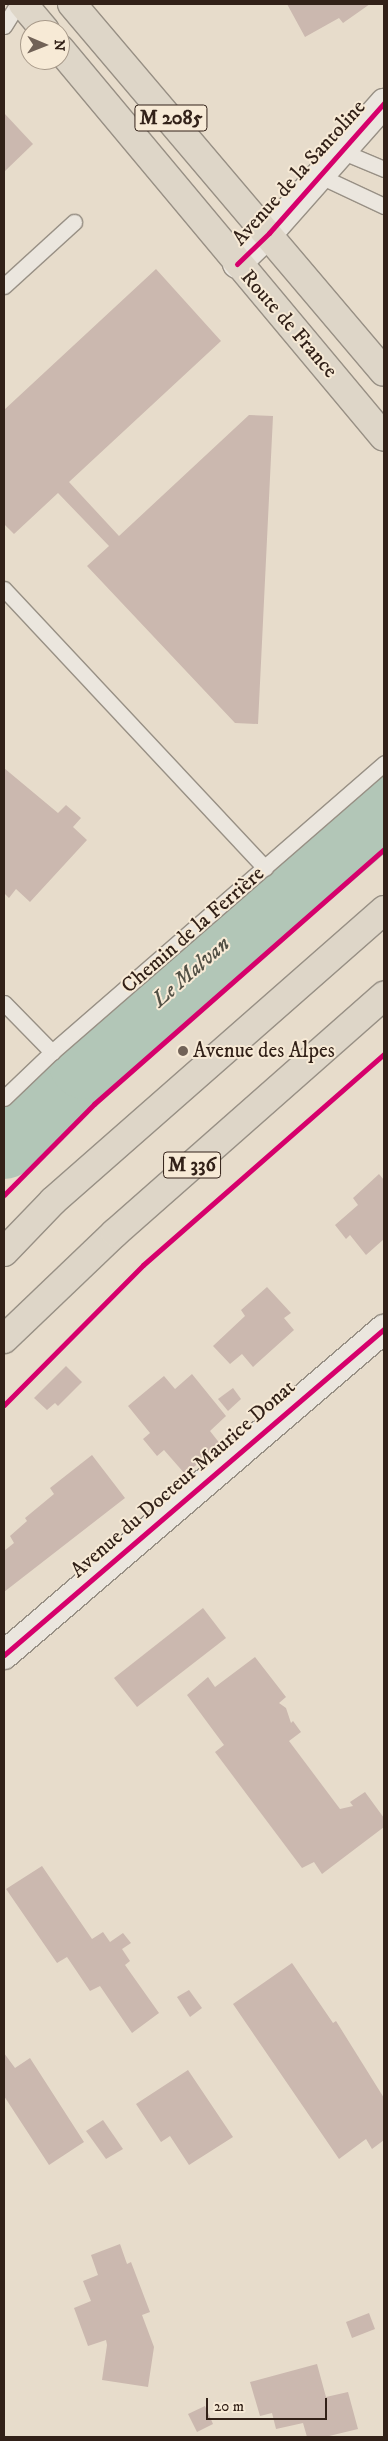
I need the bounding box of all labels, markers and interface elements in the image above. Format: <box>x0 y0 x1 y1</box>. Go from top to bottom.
north arrow <box>20 20 70 70</box>
text: N <box>50 39 68 51</box>
street label: Avenue de la Santoline <box>227 95 371 251</box>
road number: M 2085 <box>134 100 208 136</box>
street label: Route de France <box>235 265 343 383</box>
street label: Chemin de la Ferrière <box>116 861 270 999</box>
water label: Le Malvan <box>147 931 235 1013</box>
place label: Avenue des Alpes <box>193 1038 335 1064</box>
marker: Avenue des Alpes <box>177 1045 189 1057</box>
road number: M 336 <box>162 1148 222 1182</box>
street label: Avenue du Docteur Maurice Donat <box>66 1375 300 1583</box>
scale bar <box>208 2388 329 2420</box>
text: 20 m <box>214 2397 244 2416</box>

